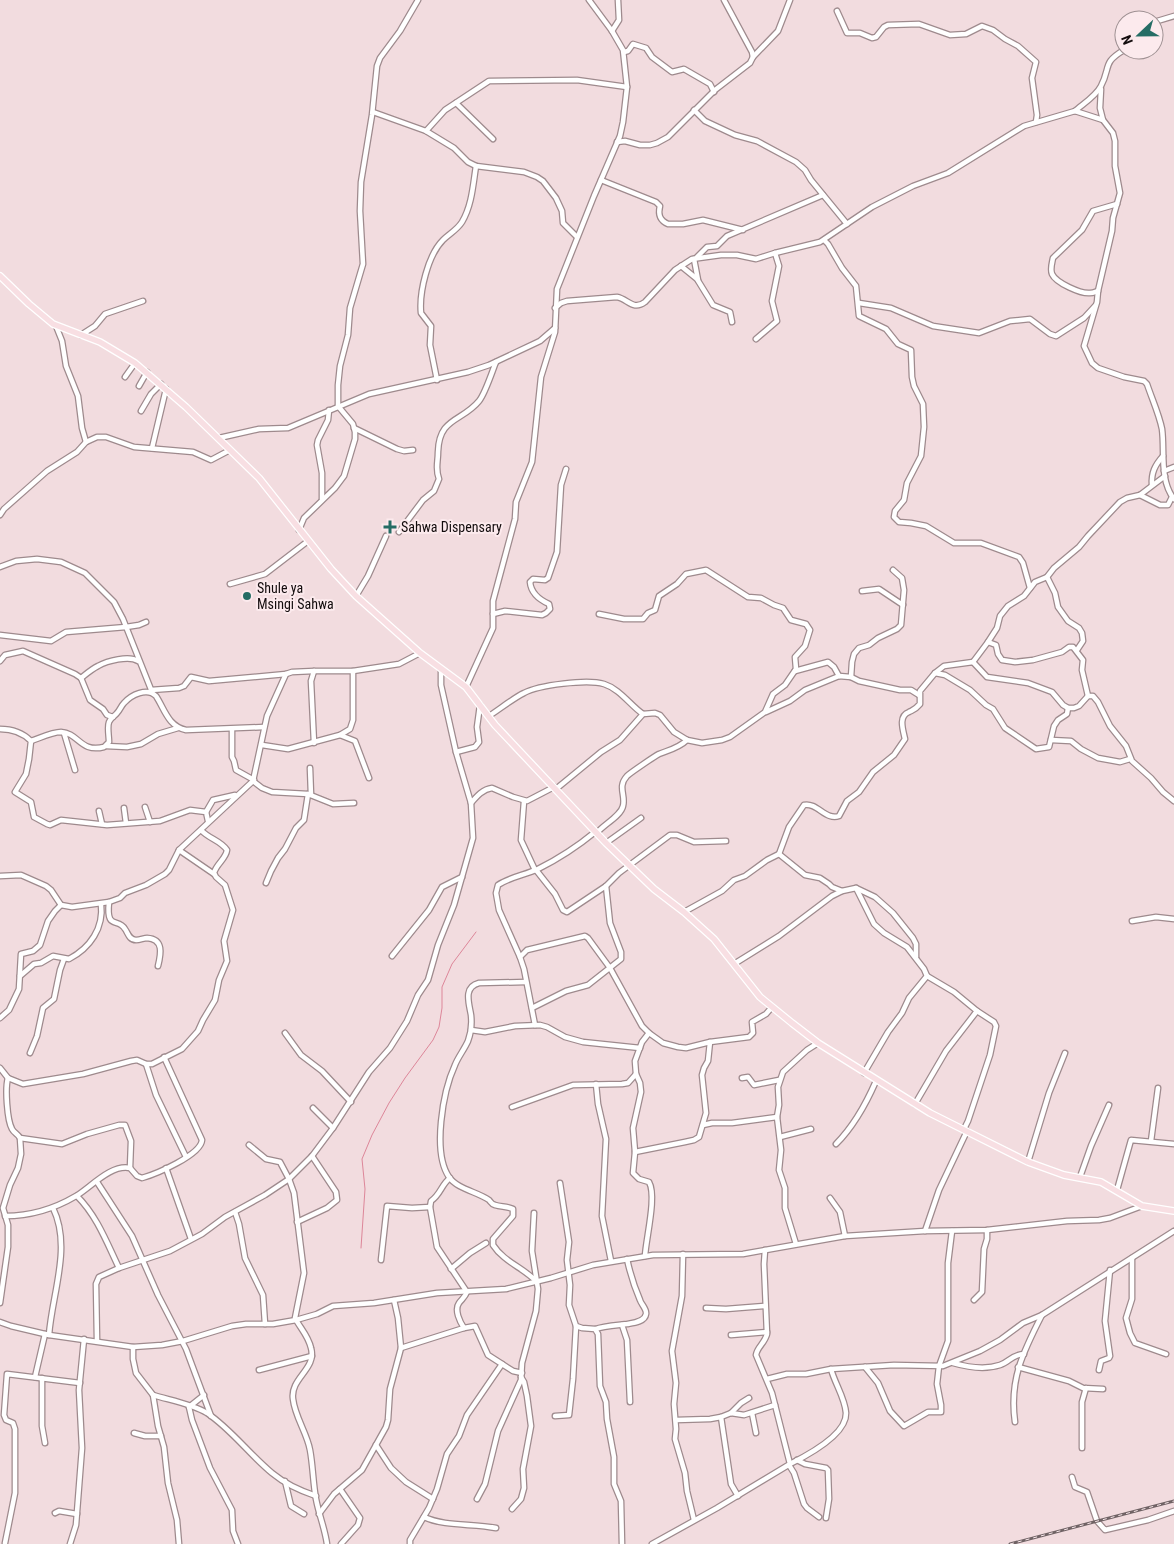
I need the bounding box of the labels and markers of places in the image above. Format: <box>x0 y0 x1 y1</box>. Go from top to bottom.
place label: Sahwa Dispensary <box>401 519 502 535</box>
marker: Sahwa Dispensary <box>383 520 397 534</box>
place label: Shule ya Msingi Sahwa <box>257 580 334 612</box>
marker: Shule ya Msingi Sahwa <box>241 590 253 602</box>

